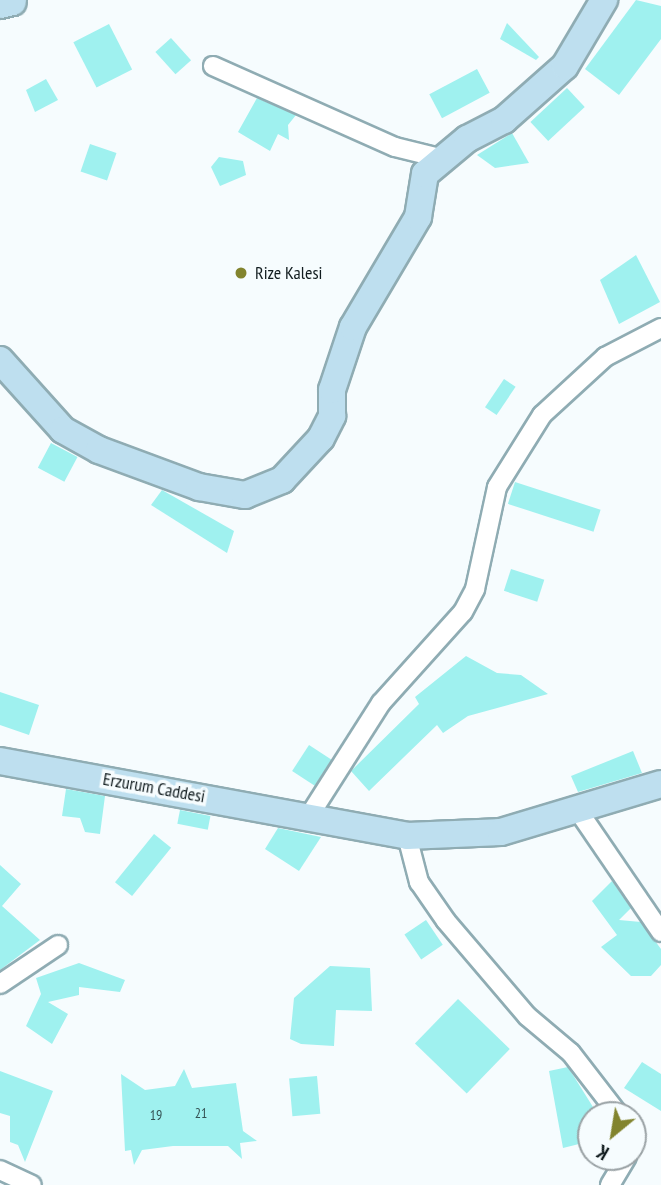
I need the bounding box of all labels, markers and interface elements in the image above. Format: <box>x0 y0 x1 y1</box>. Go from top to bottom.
place label: Rize Kalesi <box>255 262 322 284</box>
marker: Rize Kalesi <box>233 265 249 281</box>
street label: Erzurum Caddesi <box>101 768 207 808</box>
north arrow <box>577 1101 647 1171</box>
house number: 21 <box>195 1105 207 1121</box>
house number: 19 <box>150 1107 162 1123</box>
text: K <box>592 1140 613 1165</box>

